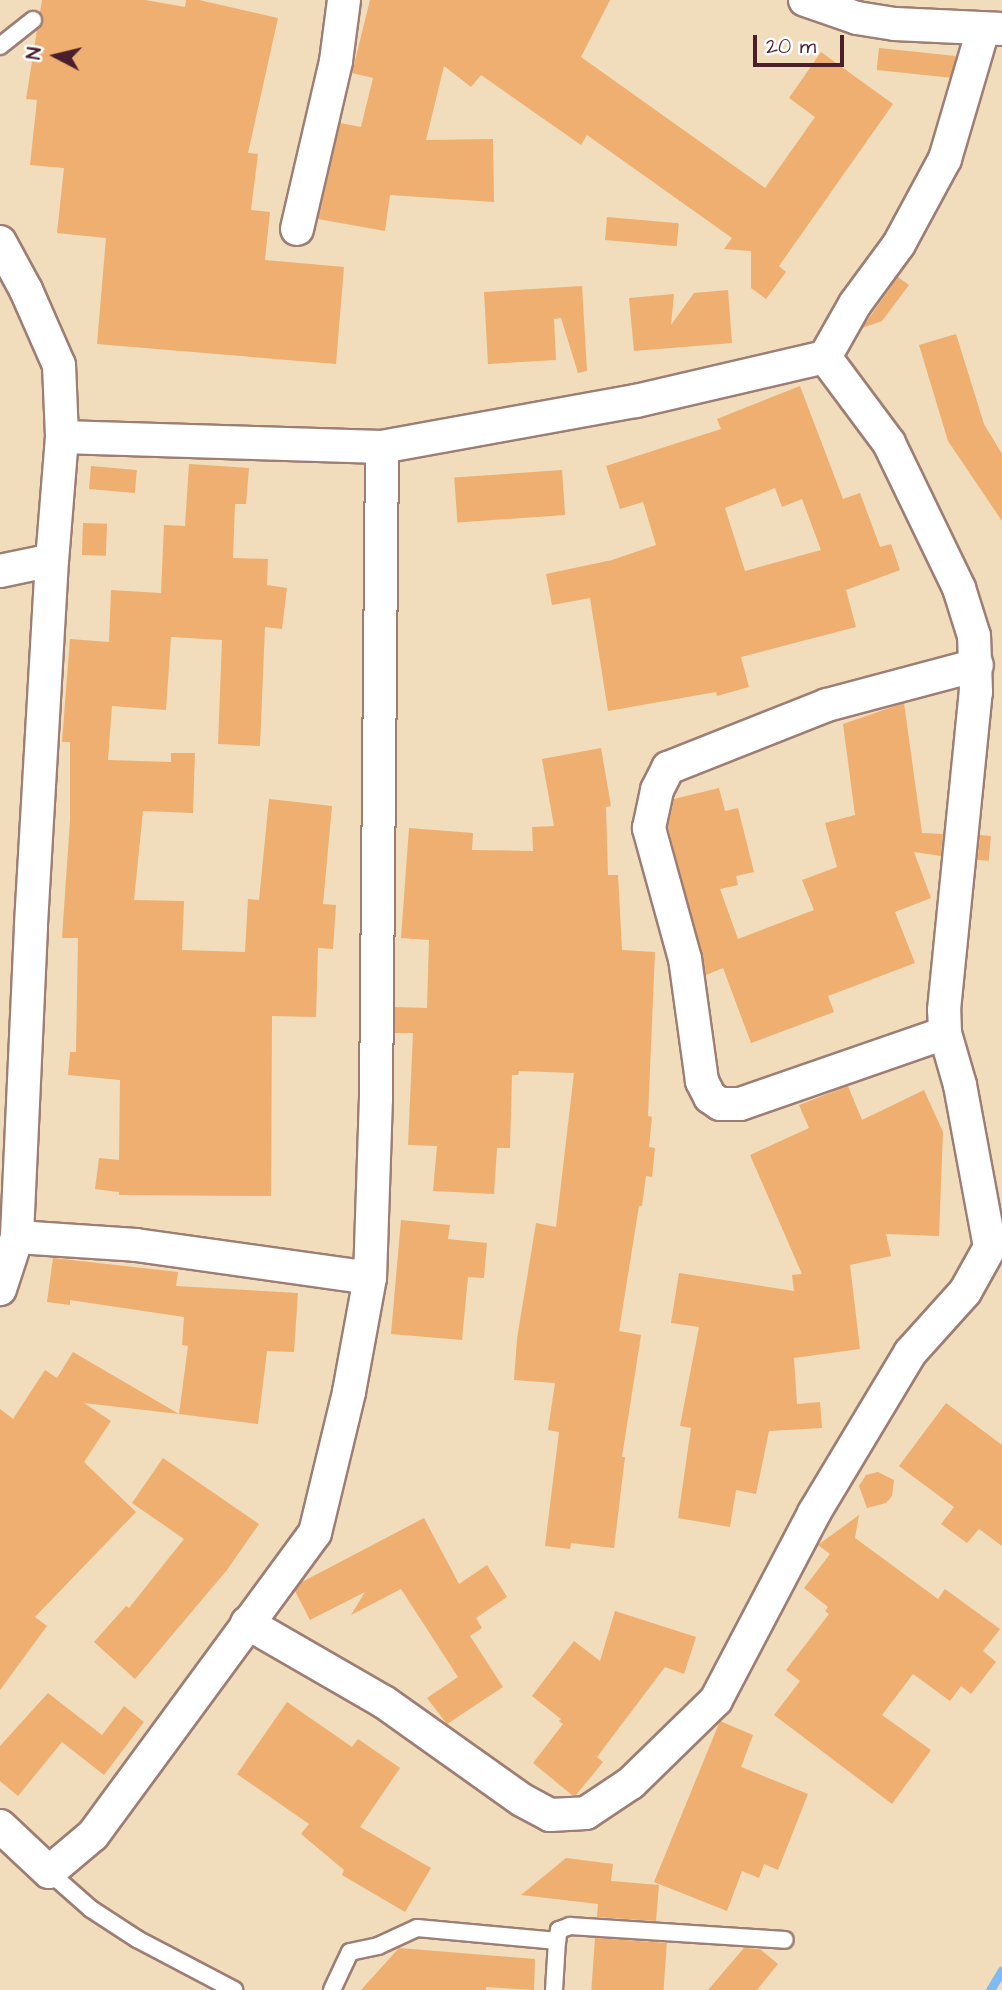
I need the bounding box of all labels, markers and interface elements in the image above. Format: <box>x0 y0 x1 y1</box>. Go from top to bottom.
north arrow <box>21 21 91 91</box>
scale bar <box>757 21 848 65</box>
text: 20 m <box>766 32 816 61</box>
text: N <box>21 46 49 61</box>

